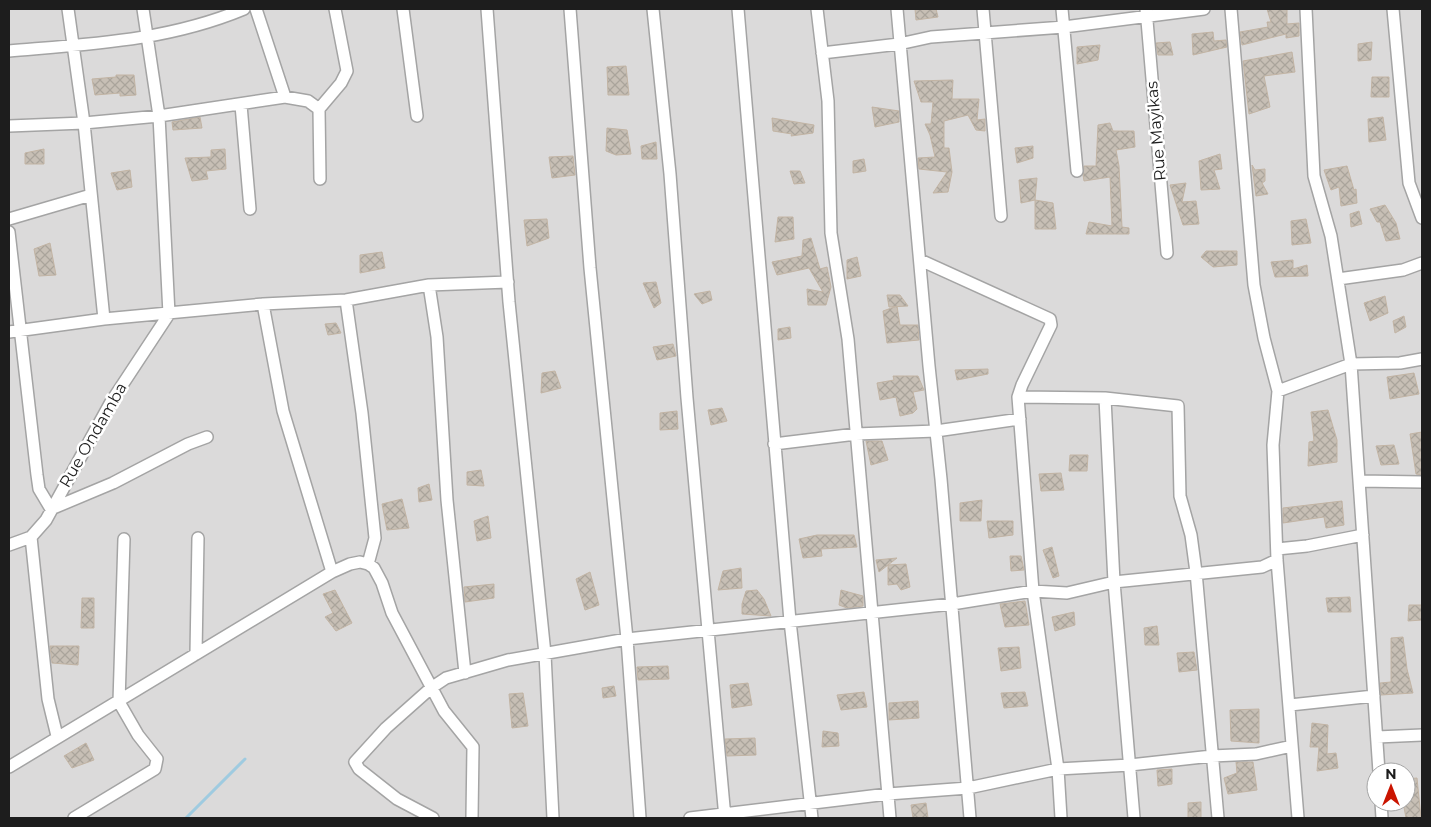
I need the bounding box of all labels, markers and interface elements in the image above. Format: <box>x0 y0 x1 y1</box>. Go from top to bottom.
street label: Rue Mayikas <box>1142 80 1170 182</box>
street label: Rue Ondamba <box>55 379 131 491</box>
north arrow <box>1366 762 1416 812</box>
text: N <box>1385 765 1397 783</box>

